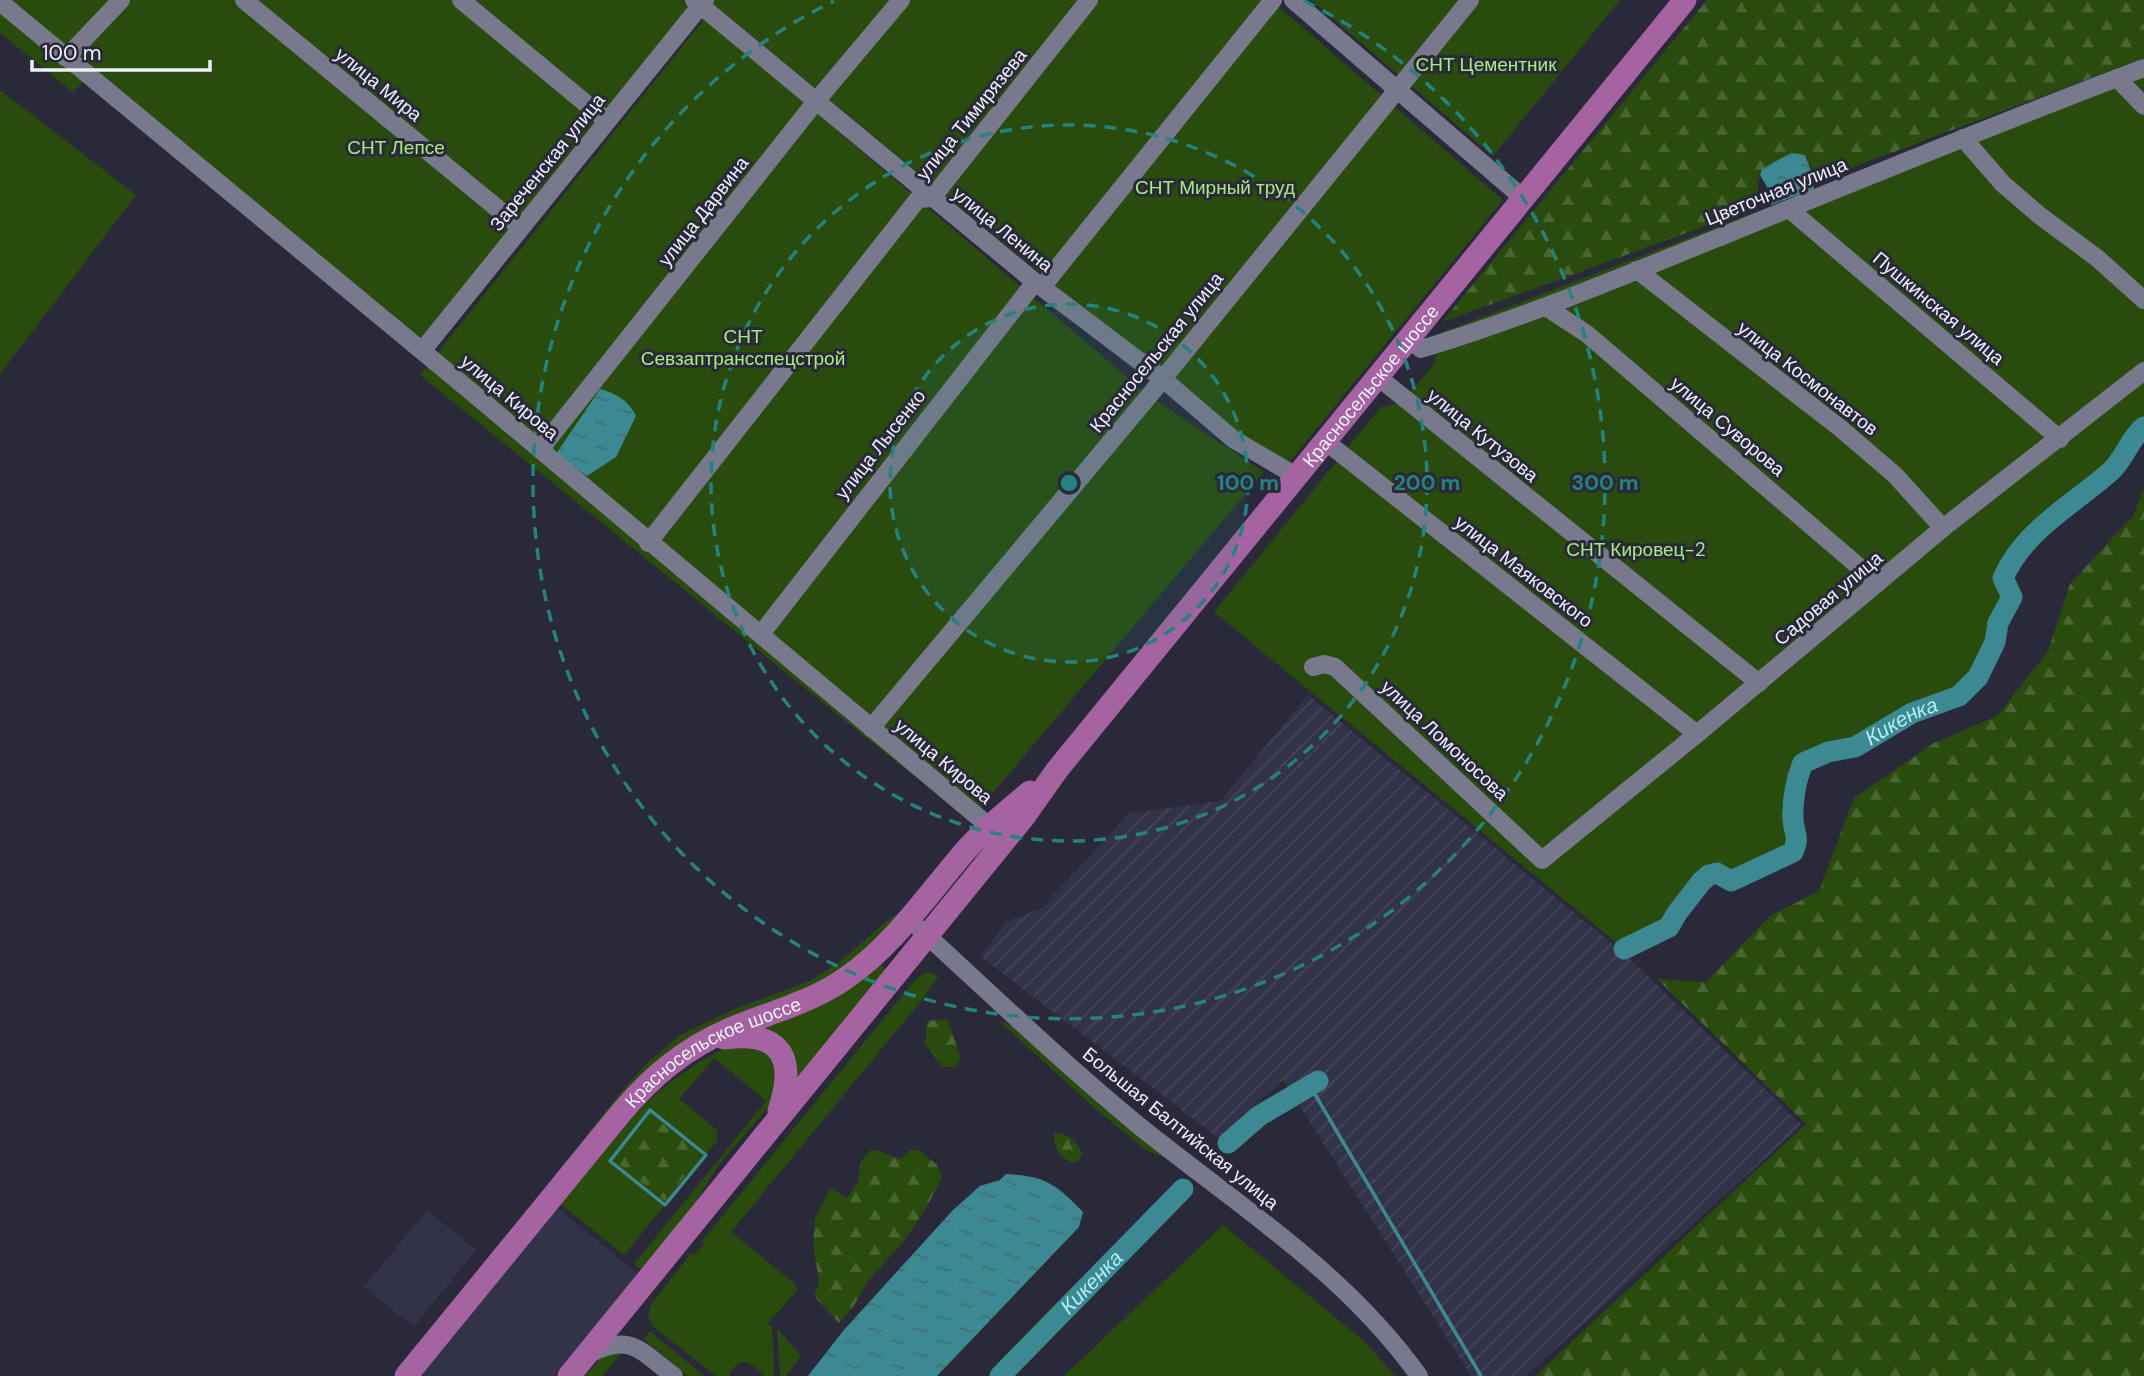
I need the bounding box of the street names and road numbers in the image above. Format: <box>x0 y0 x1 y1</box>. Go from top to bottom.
street label: улица Мира <box>330 42 428 127</box>
street label: улица Тимирязева <box>911 43 1033 185</box>
street label: Зареченская улица <box>484 88 611 236</box>
street label: улица Дарвина <box>653 151 754 271</box>
street label: Цветочная улица <box>1701 151 1851 231</box>
street label: улица Ленина <box>947 181 1058 278</box>
street label: Пушкинская улица <box>1868 246 2010 371</box>
street label: Красносельская улица <box>1084 267 1229 438</box>
street label: Красносельское шоссе <box>1297 300 1445 473</box>
street label: улица Космонавтов <box>1732 316 1883 441</box>
street label: улица Кирова <box>455 349 564 446</box>
street label: улица Суворова <box>1665 371 1791 482</box>
street label: улица Кутузова <box>1422 383 1544 488</box>
street label: улица Лысенко <box>830 384 931 504</box>
street label: улица Маяковского <box>1449 510 1598 633</box>
street label: Садовая улица <box>1769 545 1888 651</box>
street label: улица Ломоносова <box>1376 675 1514 806</box>
street label: улица Кирова <box>889 713 998 810</box>
street label: Красносельское шоссе <box>619 991 805 1113</box>
street label: Большая Балтийская улица <box>1078 1042 1284 1216</box>

